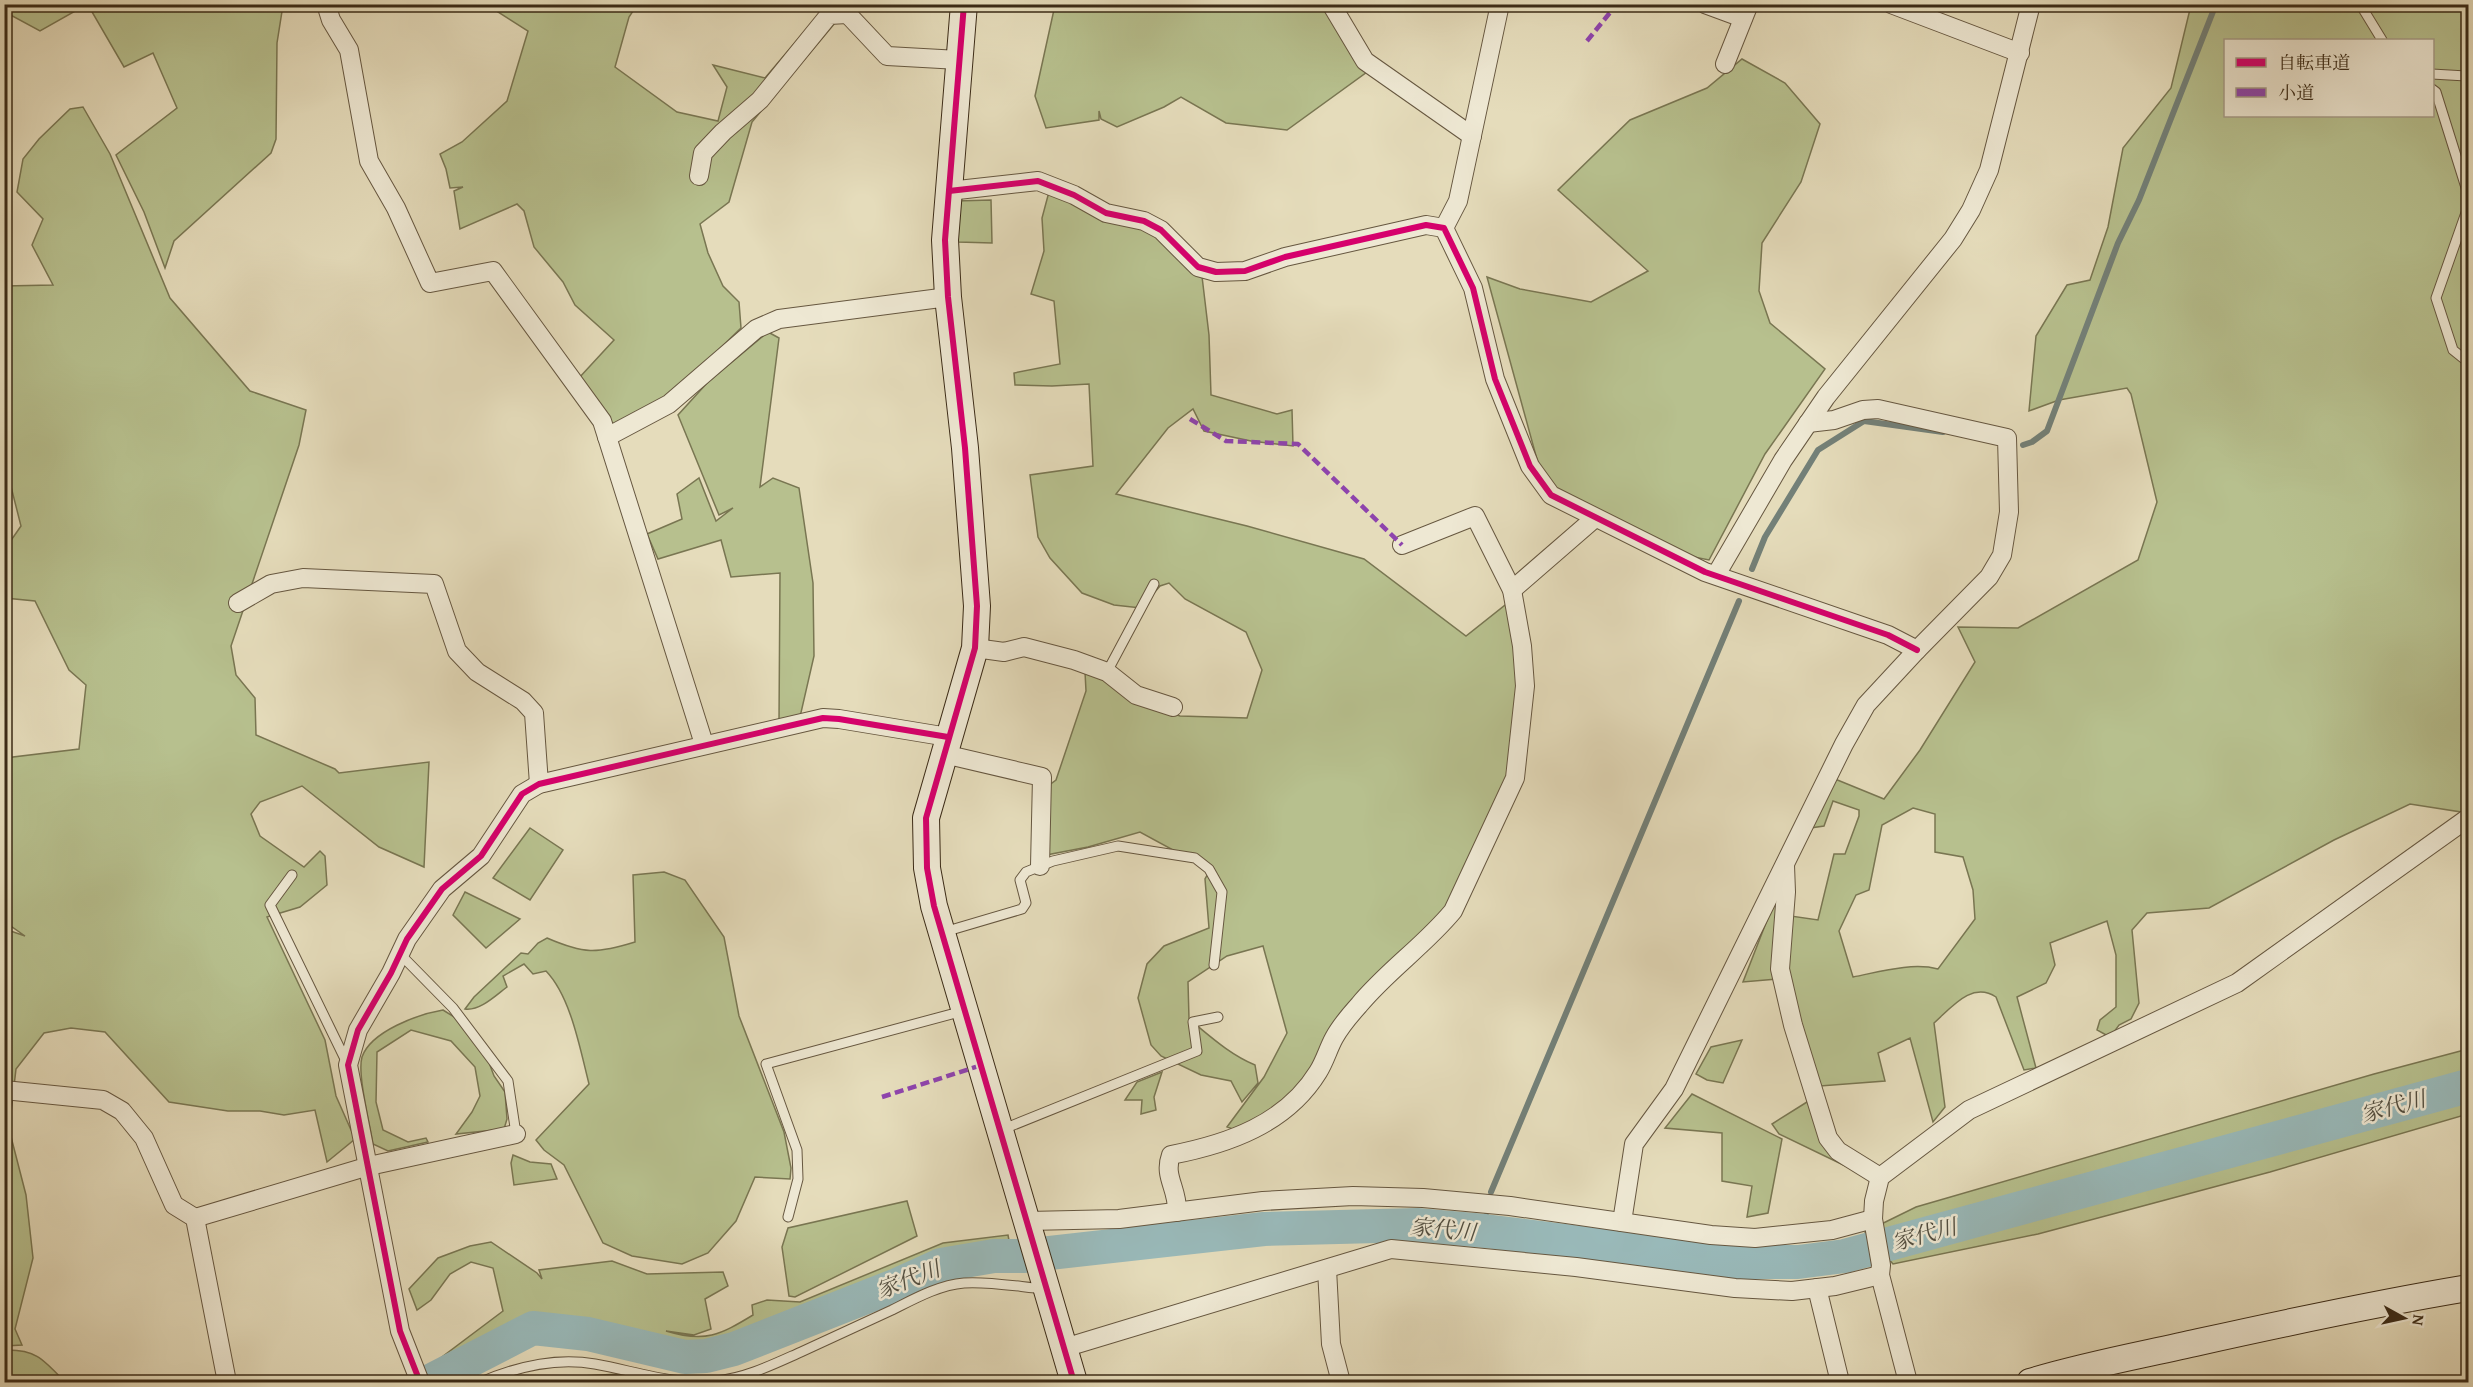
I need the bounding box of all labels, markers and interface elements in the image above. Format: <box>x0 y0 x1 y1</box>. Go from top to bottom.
legend <box>2224 39 2434 117</box>
text: 自転車道 <box>2278 49 2350 76</box>
text: 小道 <box>2278 79 2314 106</box>
water label: 家代川 <box>2357 1081 2431 1130</box>
water label: 家代川 <box>1888 1209 1962 1258</box>
water label: 家代川 <box>1409 1210 1479 1248</box>
water label: 家代川 <box>871 1252 946 1306</box>
north arrow <box>2374 1288 2434 1348</box>
text: N <box>2406 1313 2431 1327</box>

